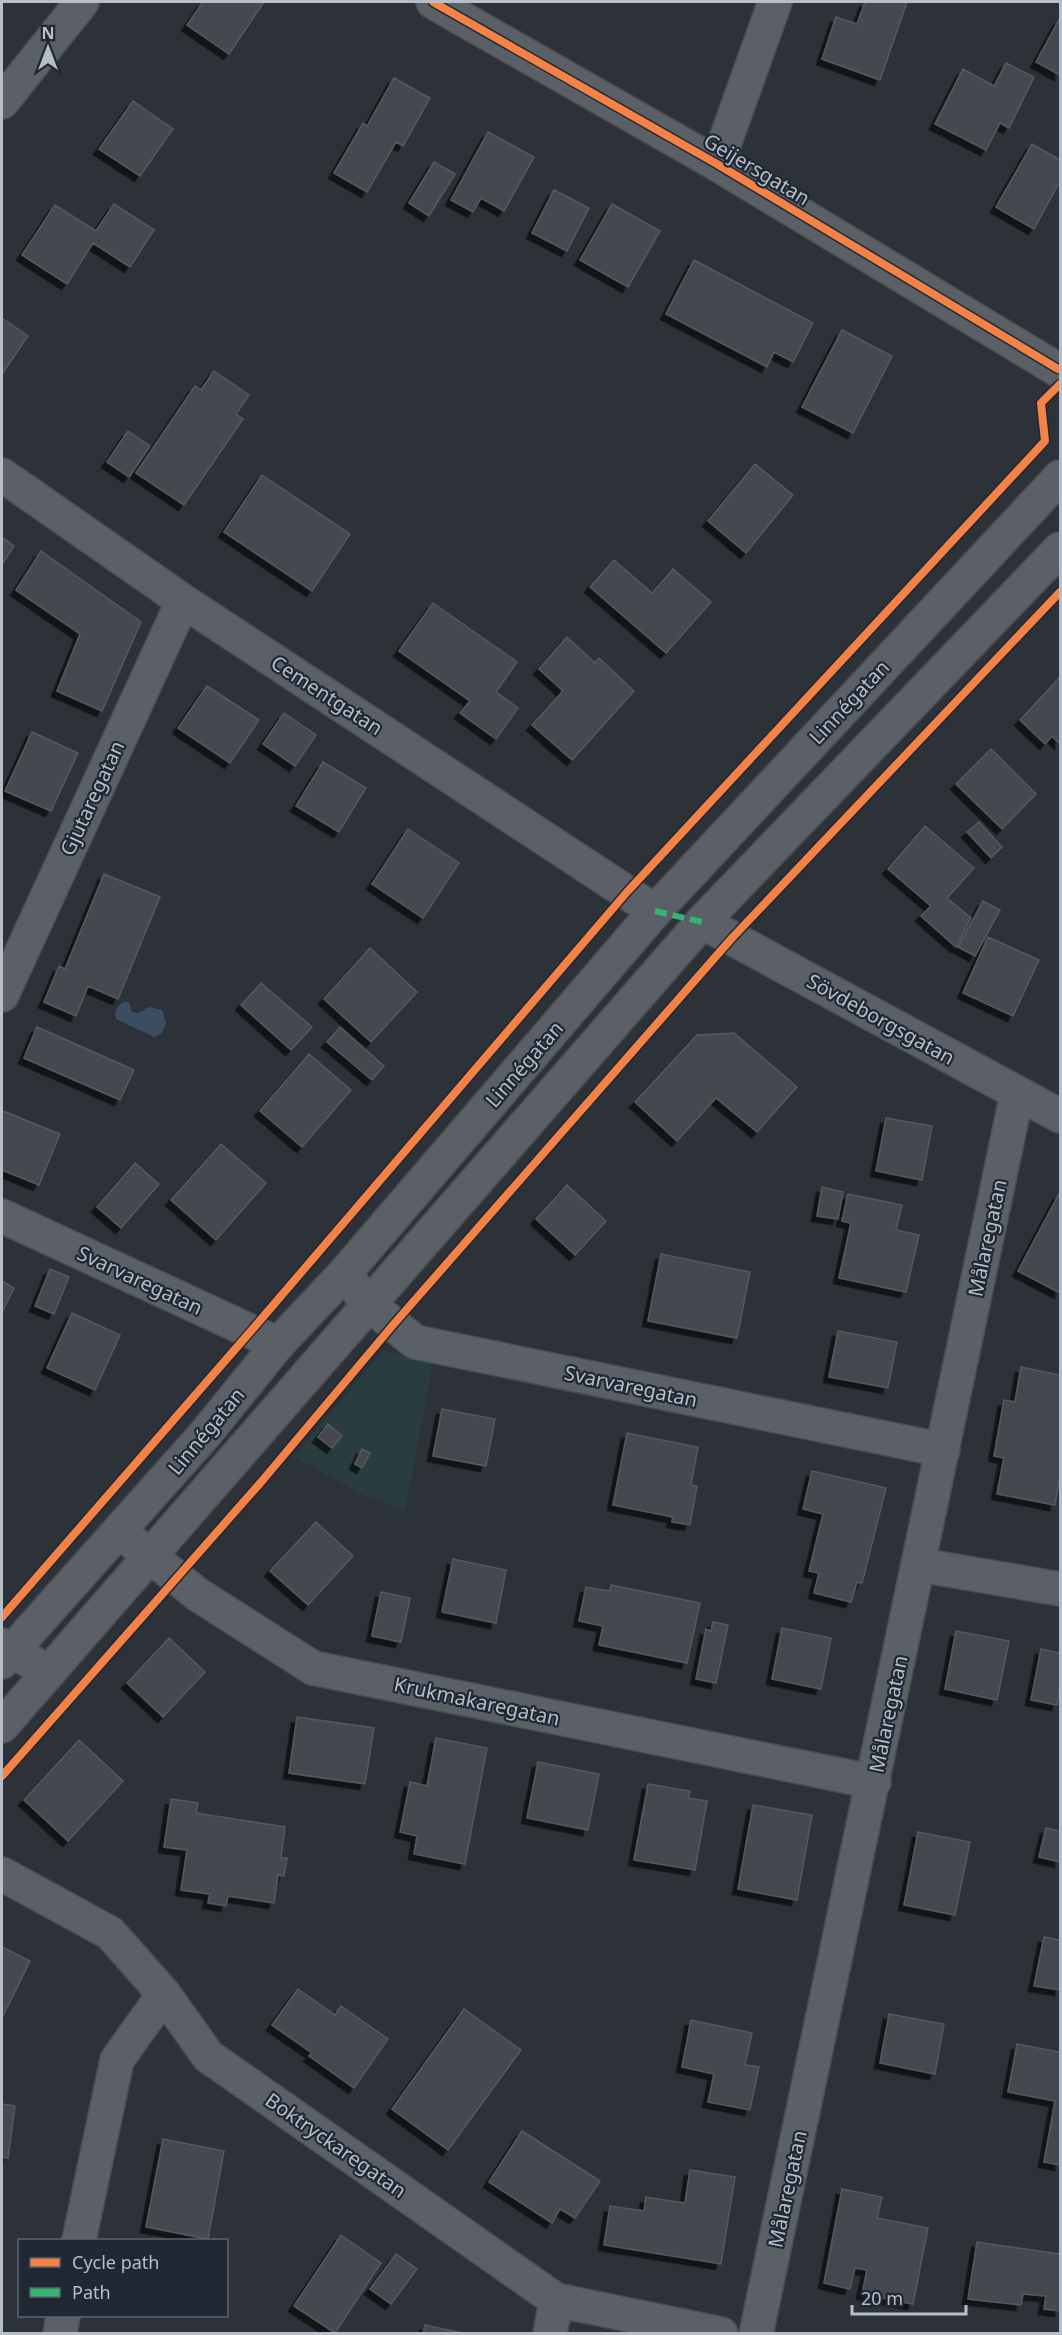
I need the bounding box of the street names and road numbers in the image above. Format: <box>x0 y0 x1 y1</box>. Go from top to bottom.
street label: Geijersgatan <box>699 127 815 211</box>
street label: Cementgatan <box>266 649 388 741</box>
street label: Linnégatan <box>803 654 895 750</box>
street label: Gjutaregatan <box>54 736 130 860</box>
street label: Sövdeborgsgatan <box>802 967 960 1071</box>
street label: Linnégatan <box>479 1015 569 1113</box>
street label: Målaregatan <box>961 1177 1013 1299</box>
street label: Svarvaregatan <box>73 1239 207 1321</box>
street label: Svarvaregatan <box>562 1359 700 1413</box>
street label: Linnégatan <box>162 1382 250 1480</box>
street label: Målaregatan <box>862 1653 914 1775</box>
street label: Krukmakaregatan <box>392 1670 562 1732</box>
street label: Boktryckaregatan <box>260 2086 412 2204</box>
street label: Målaregatan <box>761 2128 813 2250</box>

